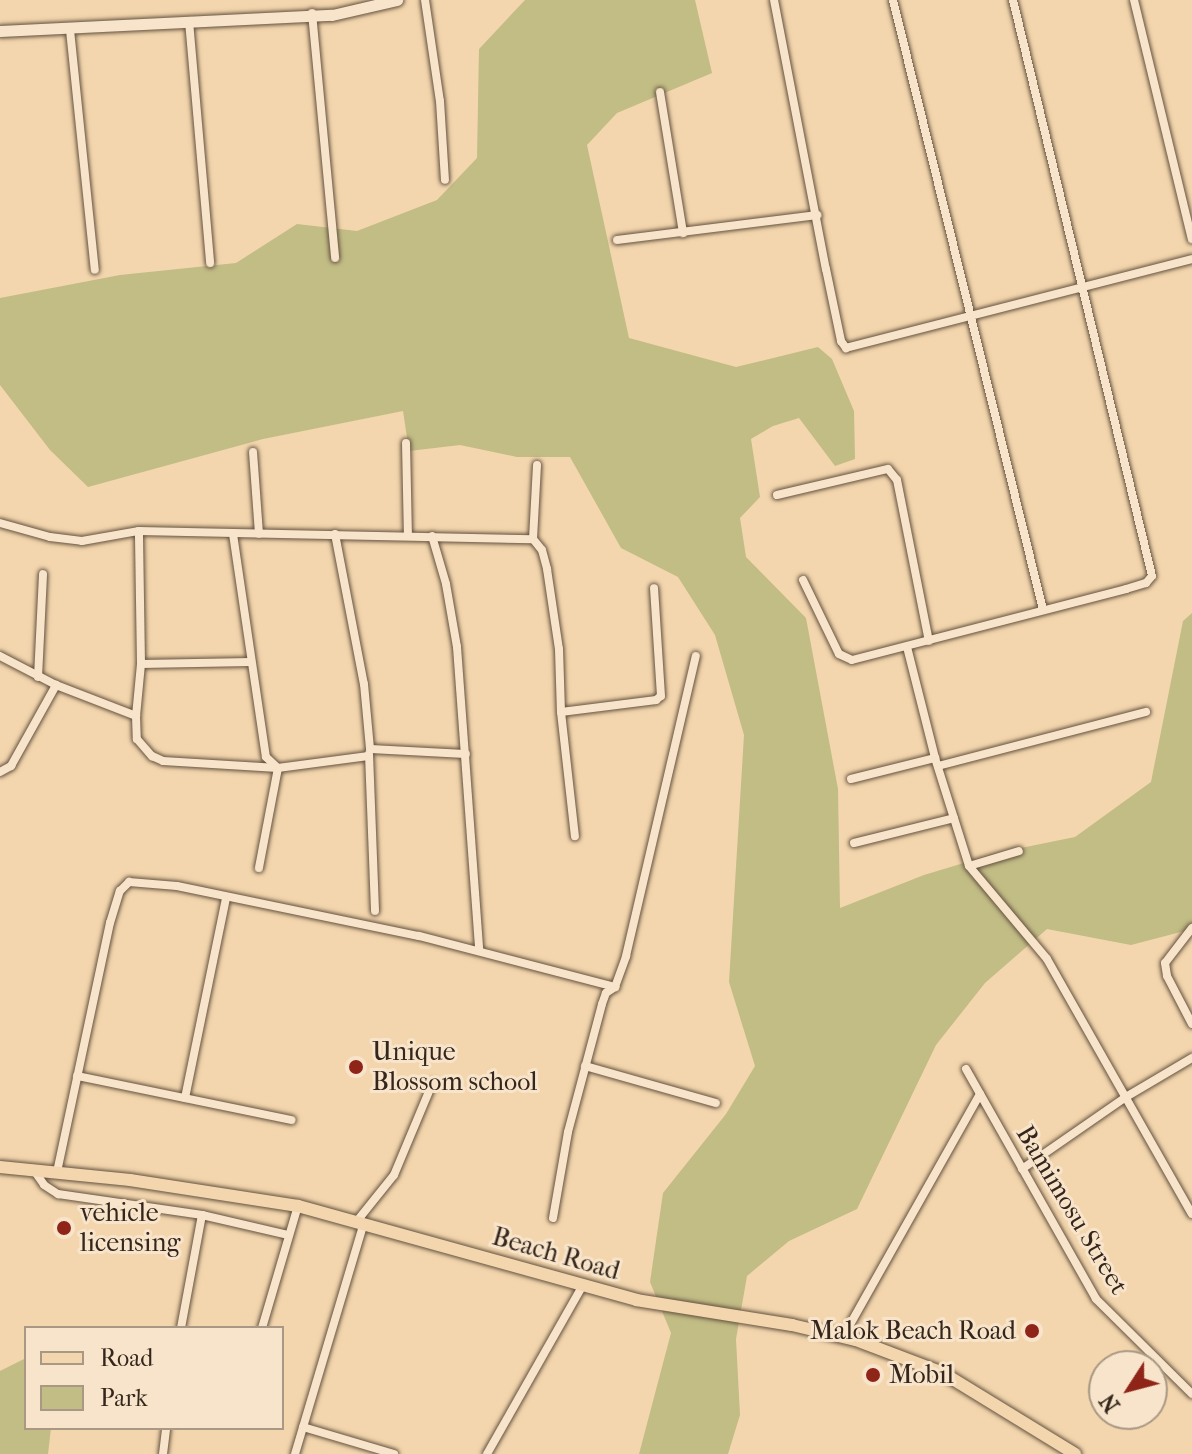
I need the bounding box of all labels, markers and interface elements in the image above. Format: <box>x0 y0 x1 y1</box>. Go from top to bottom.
place label: Unique Blossom school <box>372 1036 537 1098</box>
marker: Unique Blossom school <box>347 1058 365 1076</box>
street label: Bamimosu Street <box>1009 1120 1135 1300</box>
place label: vehicle licensing <box>80 1197 180 1258</box>
marker: vehicle licensing <box>55 1219 73 1237</box>
street label: Beach Road <box>489 1221 623 1287</box>
place label: Malok Beach Road <box>810 1315 1016 1347</box>
marker: Malok Beach Road <box>1023 1322 1041 1340</box>
legend <box>24 1326 284 1430</box>
text: Road <box>100 1344 153 1372</box>
north arrow <box>1088 1350 1168 1430</box>
place label: Mobil <box>889 1359 954 1391</box>
marker: Mobil <box>864 1366 882 1384</box>
text: Park <box>100 1384 148 1412</box>
text: N <box>1095 1389 1126 1417</box>

